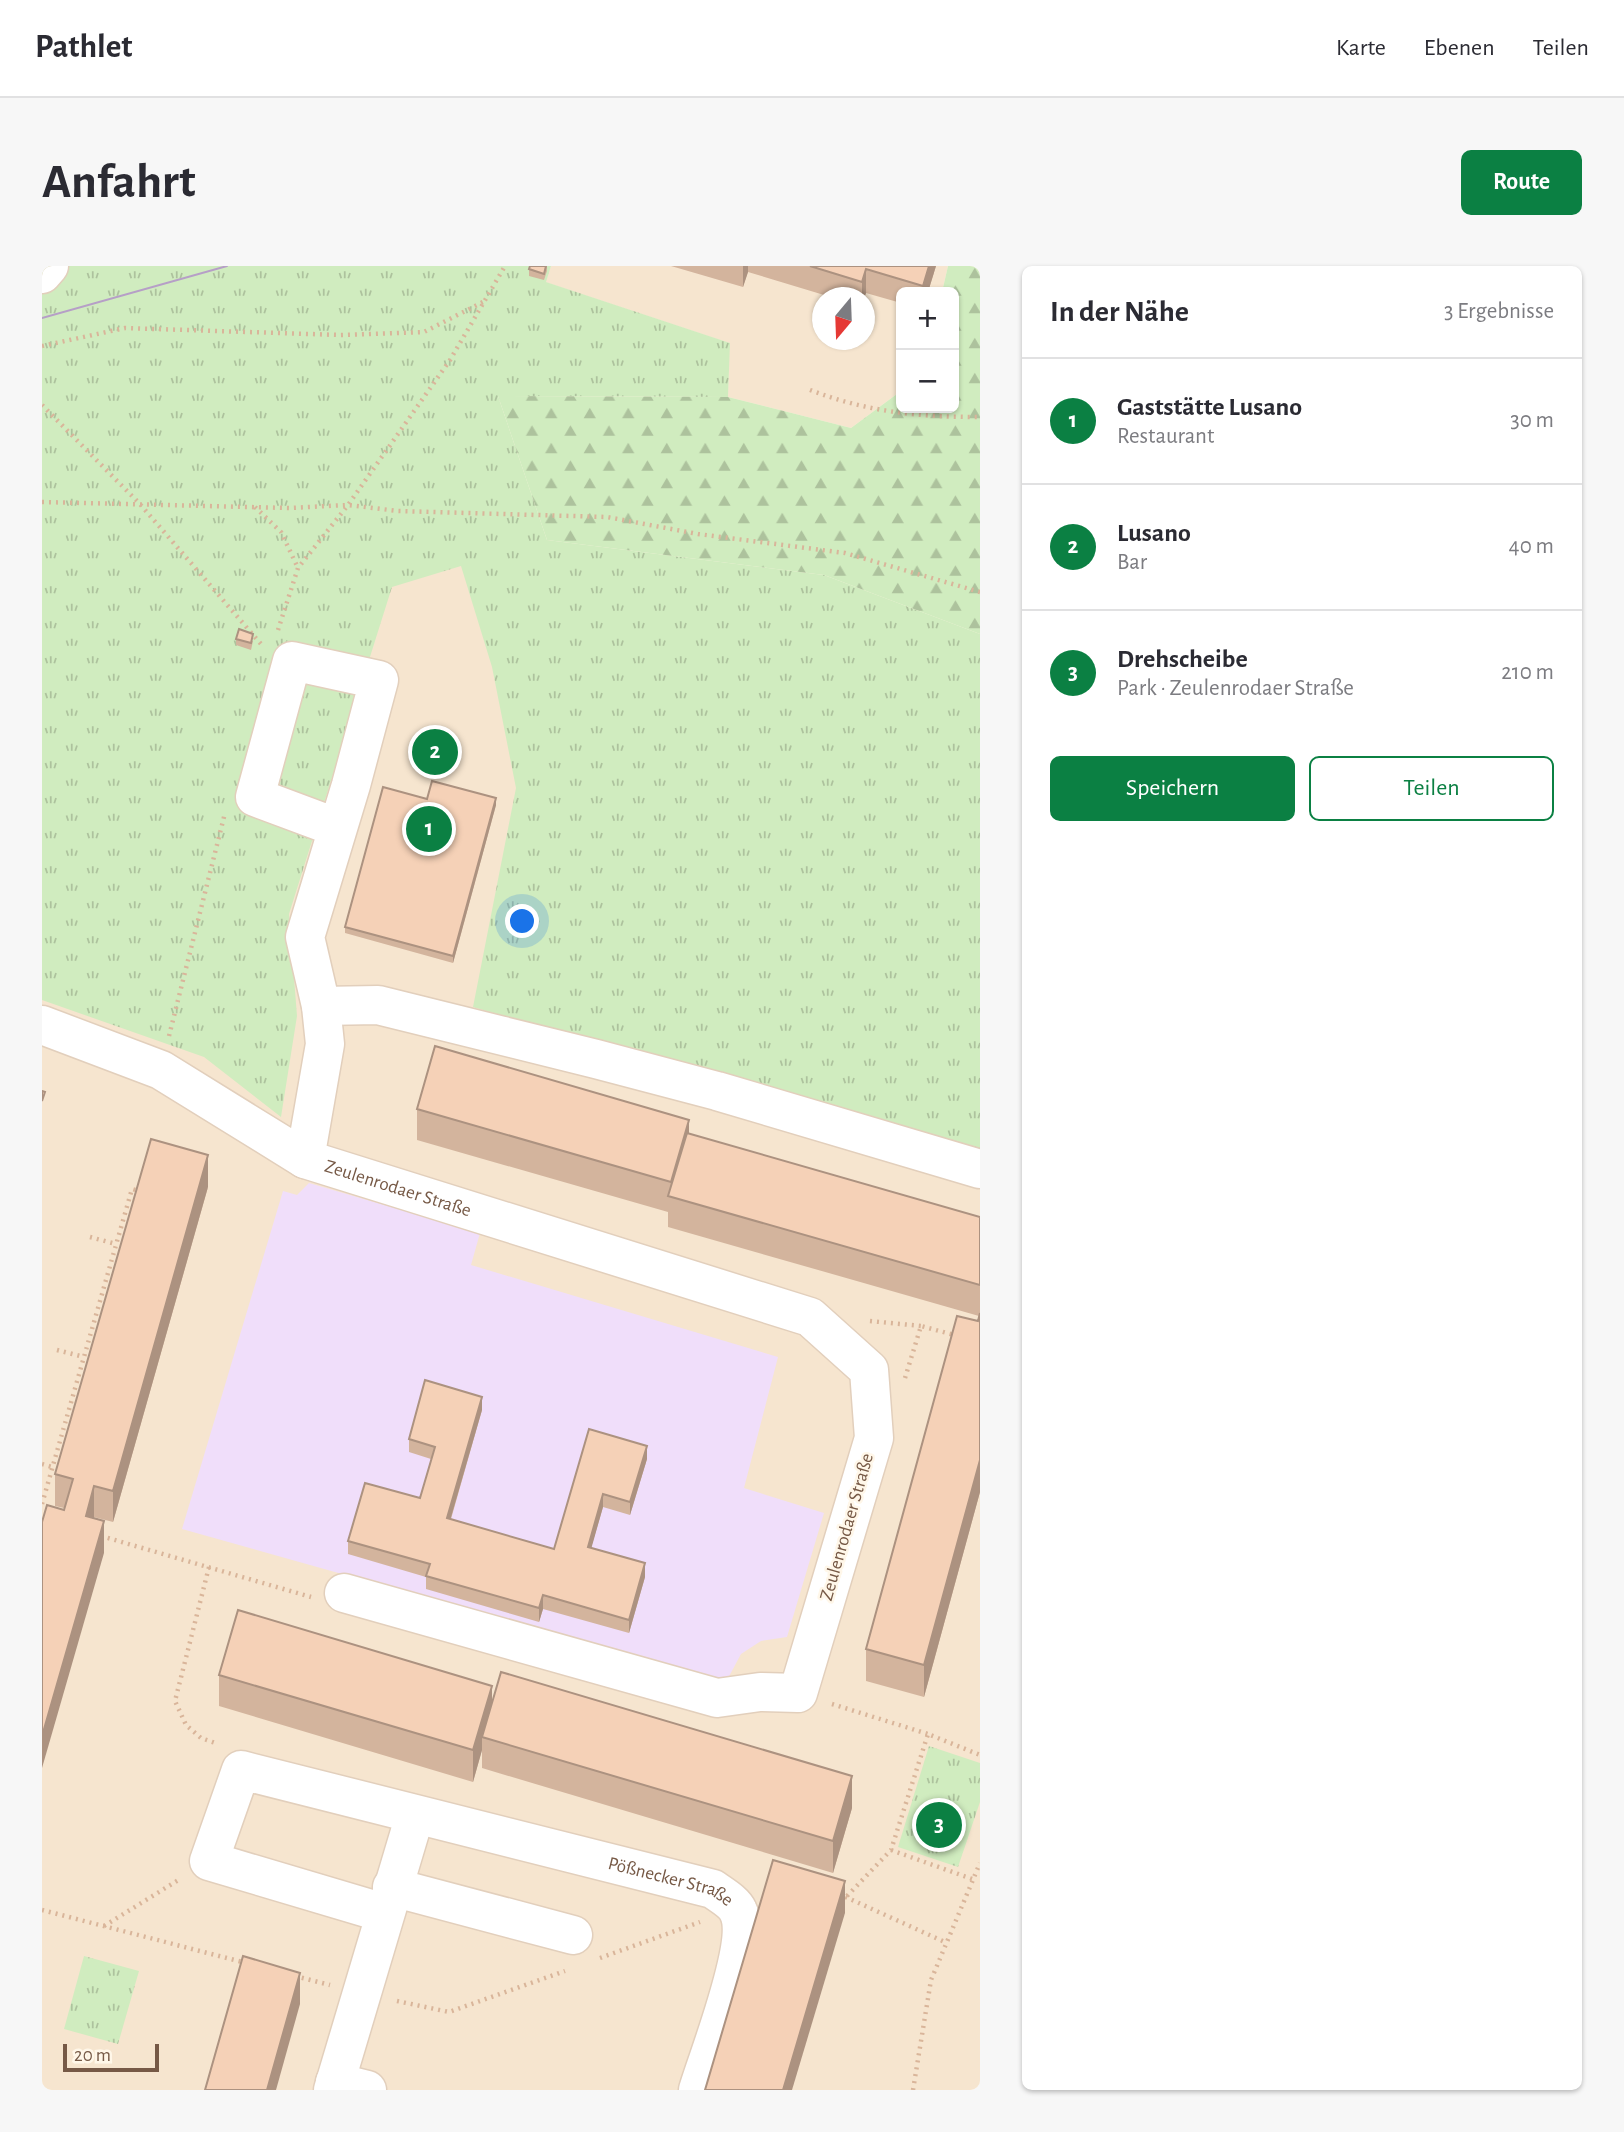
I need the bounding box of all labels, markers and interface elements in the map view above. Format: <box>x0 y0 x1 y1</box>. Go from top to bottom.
text: Pathlet <box>35 31 133 64</box>
text: Karte <box>1336 36 1386 60</box>
text: Ebenen <box>1424 36 1495 60</box>
text: Teilen <box>1533 36 1589 60</box>
button: Route <box>1461 150 1582 215</box>
text: Anfahrt <box>42 158 196 207</box>
north arrow <box>812 287 875 350</box>
map controls <box>896 287 959 413</box>
button: + <box>896 287 959 350</box>
text: In der Nähe <box>1050 297 1189 327</box>
text: 3 Ergebnisse <box>1444 300 1554 323</box>
button: − <box>896 350 959 413</box>
text: Gaststätte Lusano <box>1117 394 1302 420</box>
text: 1 <box>1069 409 1077 432</box>
text: 30 m <box>1510 409 1554 432</box>
text: Restaurant <box>1117 425 1214 448</box>
text: Lusano <box>1117 520 1191 546</box>
text: 2 <box>1068 535 1078 558</box>
text: 40 m <box>1509 535 1554 558</box>
text: Bar <box>1117 551 1147 574</box>
text: Drehscheibe <box>1117 646 1248 672</box>
text: 3 <box>1068 661 1078 684</box>
text: 210 m <box>1501 661 1554 684</box>
text: Park · Zeulenrodaer Straße <box>1117 677 1354 700</box>
pin: 2 <box>412 726 458 778</box>
button: Speichern <box>1050 756 1295 821</box>
button: Teilen <box>1309 756 1554 821</box>
pin: 1 <box>406 803 452 855</box>
your location <box>505 904 539 938</box>
street label: Zeulenrodaer Straße <box>323 1156 474 1220</box>
street label: Zeulenrodaer Straße <box>817 1451 877 1603</box>
pin: 3 <box>916 1799 962 1851</box>
street label: Pößnecker Straße <box>606 1853 737 1910</box>
scale bar <box>63 2041 159 2073</box>
text: 20 m <box>74 2046 111 2065</box>

